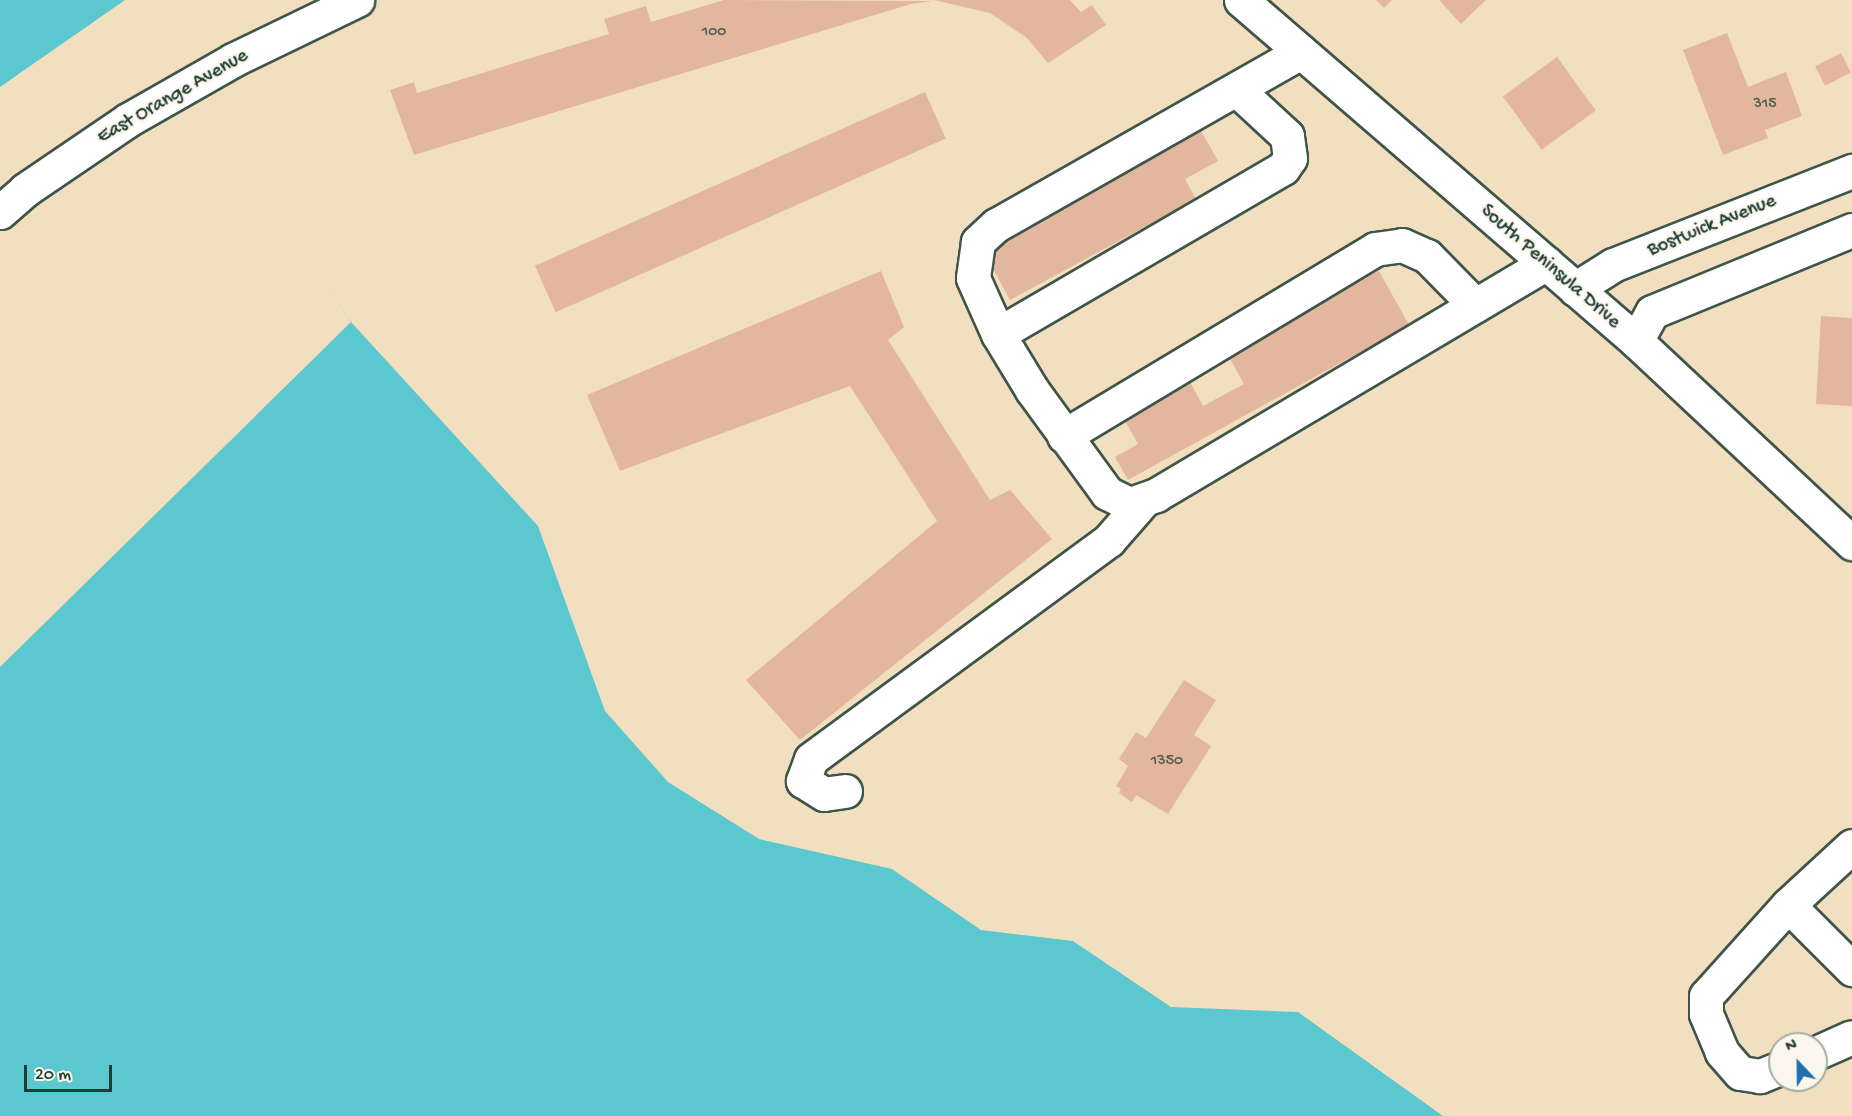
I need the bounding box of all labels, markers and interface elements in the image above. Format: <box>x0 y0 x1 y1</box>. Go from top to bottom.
house number: 100 <box>702 23 726 43</box>
street label: East Orange Avenue <box>93 44 253 150</box>
house number: 315 <box>1753 95 1777 115</box>
street label: Bostwick Avenue <box>1644 189 1780 263</box>
street label: South Peninsula Drive <box>1475 200 1625 334</box>
house number: 1350 <box>1151 752 1183 772</box>
north arrow <box>1768 1032 1828 1092</box>
text: N <box>1783 1036 1800 1057</box>
scale bar <box>27 1053 116 1091</box>
text: 20 m <box>35 1065 71 1086</box>

